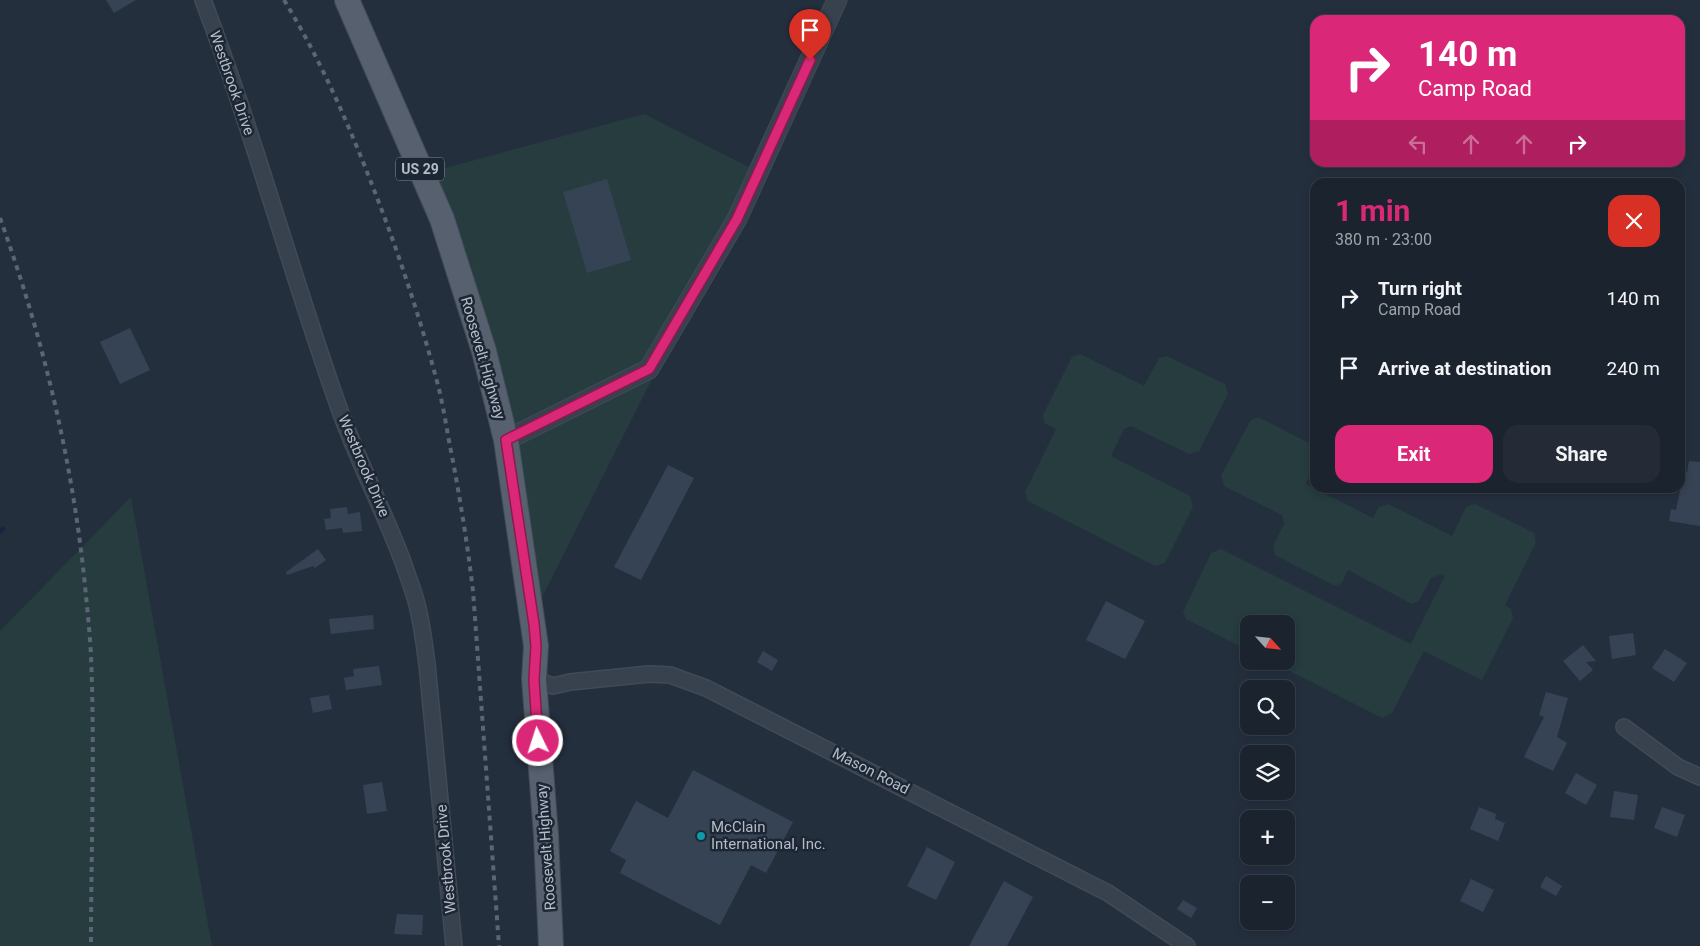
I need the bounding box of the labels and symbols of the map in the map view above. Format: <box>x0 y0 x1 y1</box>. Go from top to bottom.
pin <box>789 9 831 60</box>
street label: Westbrook Drive <box>206 28 258 138</box>
road number: US 29 <box>396 157 444 180</box>
street label: Roosevelt Highway <box>457 295 509 421</box>
street label: Westbrook Drive <box>334 412 394 520</box>
north arrow <box>1240 615 1295 670</box>
position arrow <box>511 714 563 766</box>
street label: Mason Road <box>829 744 913 798</box>
street label: Roosevelt Highway <box>533 783 559 911</box>
street label: Westbrook Drive <box>432 804 460 914</box>
place label: McClain International, Inc. <box>711 818 826 853</box>
marker: McClain International, Inc. <box>695 830 707 842</box>

